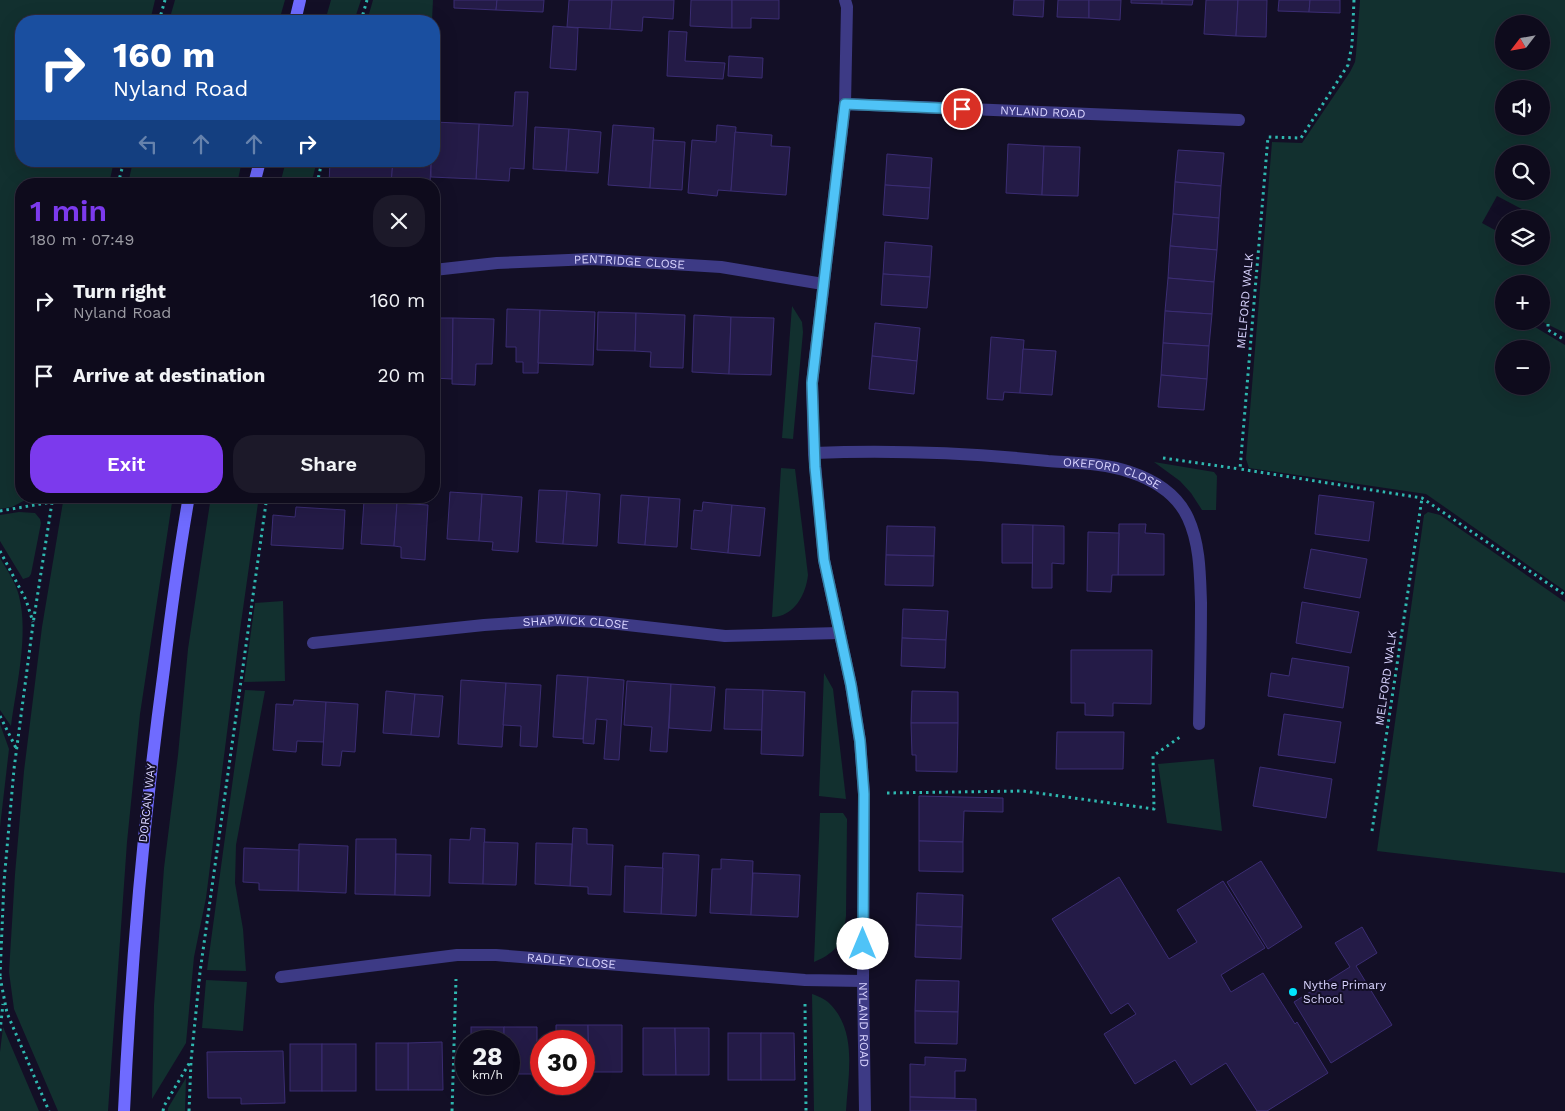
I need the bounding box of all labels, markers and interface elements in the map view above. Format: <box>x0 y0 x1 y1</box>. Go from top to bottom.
north arrow <box>1495 15 1550 70</box>
map controls <box>1495 15 1550 395</box>
text: 160 m <box>113 34 215 76</box>
icon: right <box>30 35 95 100</box>
text: Nyland Road <box>113 76 248 101</box>
button: sound <box>1495 80 1550 135</box>
pin <box>941 88 983 130</box>
icon: arrive <box>948 95 976 123</box>
street label: NYLAND ROAD <box>1000 103 1086 121</box>
icon: left <box>134 130 162 158</box>
icon: ahead <box>187 130 215 158</box>
icon: ahead <box>240 130 268 158</box>
icon: right <box>293 130 321 158</box>
button: search <box>1495 145 1550 200</box>
text: 1 min <box>30 193 107 228</box>
button: close <box>373 195 425 247</box>
button: layers <box>1495 210 1550 265</box>
text: 180 m · 07:49 <box>30 230 134 249</box>
street label: PENTRIDGE CLOSE <box>574 252 686 272</box>
street label: MELFORD WALK <box>1234 253 1256 349</box>
button: + <box>1495 275 1550 330</box>
text: Turn right <box>73 280 166 303</box>
icon: right <box>30 287 58 315</box>
text: 160 m <box>370 289 425 312</box>
text: Nyland Road <box>73 303 171 322</box>
button: − <box>1495 340 1550 395</box>
icon: arrive <box>30 362 58 390</box>
text: Arrive at destination <box>73 364 265 387</box>
text: 20 m <box>378 364 425 387</box>
button: Exit <box>30 435 223 493</box>
button: Share <box>233 435 425 493</box>
street label: OKEFORD CLOSE <box>1063 455 1164 492</box>
street label: SHAPWICK CLOSE <box>522 613 630 632</box>
street label: MELFORD WALK <box>1372 630 1400 726</box>
street label: DORCAN WAY <box>136 763 158 843</box>
position arrow <box>836 917 888 969</box>
street label: RADLEY CLOSE <box>526 951 617 972</box>
place label: Nythe Primary School <box>1303 978 1387 1006</box>
street label: NYLAND ROAD <box>856 982 871 1067</box>
marker: Nythe Primary School <box>1287 986 1299 998</box>
speed limit sign: 30 <box>530 1030 595 1095</box>
text: 28 <box>472 1042 503 1071</box>
text: km/h <box>472 1068 503 1082</box>

